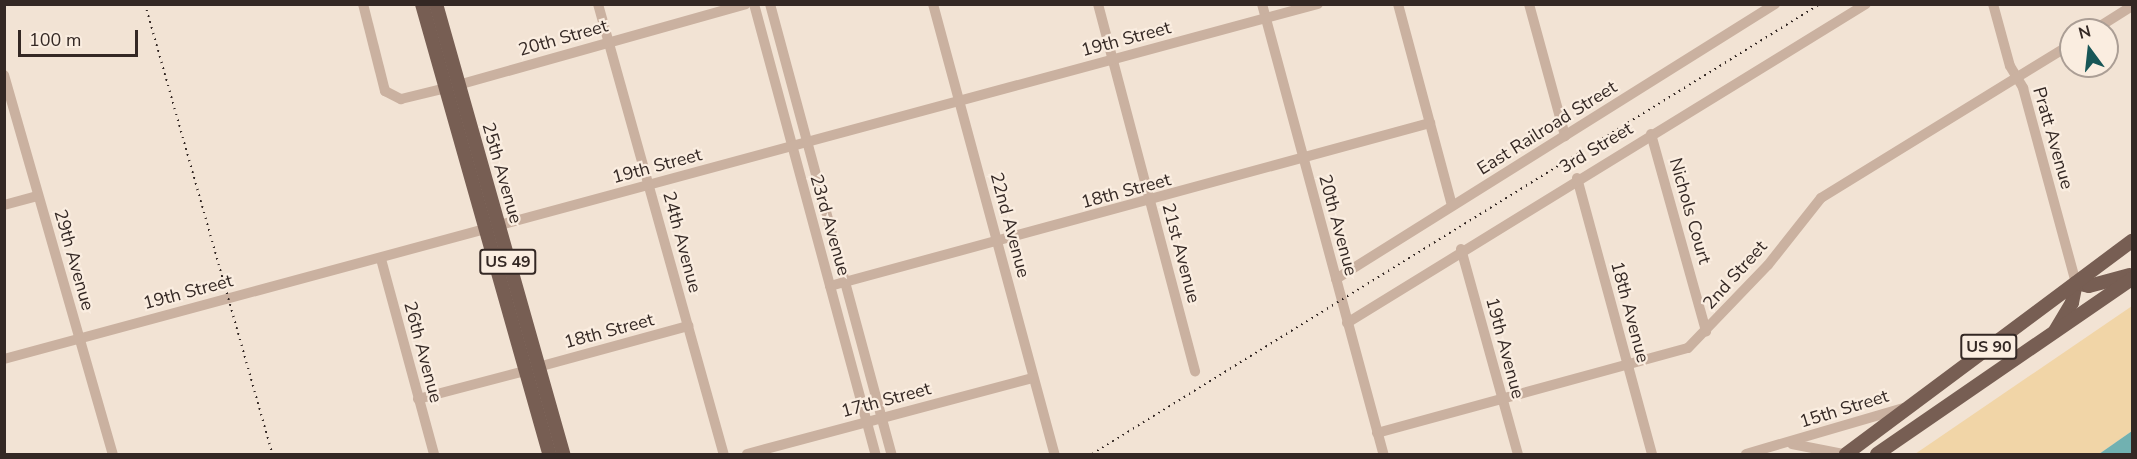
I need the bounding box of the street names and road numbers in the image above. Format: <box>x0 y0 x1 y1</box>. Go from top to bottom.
street label: 20th Street <box>516 15 610 61</box>
street label: 19th Street <box>1079 17 1173 61</box>
street label: East Railroad Street <box>1473 76 1621 180</box>
street label: Pratt Avenue <box>2028 84 2078 192</box>
street label: 3rd Street <box>1556 118 1636 178</box>
street label: 25th Avenue <box>477 120 527 226</box>
street label: 19th Street <box>610 144 704 188</box>
street label: Nichols Court <box>1665 155 1715 267</box>
street label: 18th Street <box>1079 169 1173 213</box>
street label: 22nd Avenue <box>986 170 1034 280</box>
street label: 23rd Avenue <box>805 172 855 278</box>
street label: 20th Avenue <box>1314 172 1362 278</box>
street label: 24th Avenue <box>658 189 706 295</box>
street label: 21st Avenue <box>1157 201 1205 305</box>
street label: 29th Avenue <box>49 207 99 313</box>
street label: 2nd Street <box>1698 236 1772 314</box>
road number: US 49 <box>478 249 538 275</box>
street label: 18th Avenue <box>1606 259 1654 365</box>
street label: 19th Street <box>141 270 235 314</box>
street label: 19th Avenue <box>1481 295 1529 401</box>
street label: 26th Avenue <box>399 299 447 405</box>
street label: 18th Street <box>562 309 656 353</box>
road number: US 90 <box>1959 334 2019 360</box>
street label: 17th Street <box>839 378 933 422</box>
street label: 15th Street <box>1797 385 1891 433</box>

